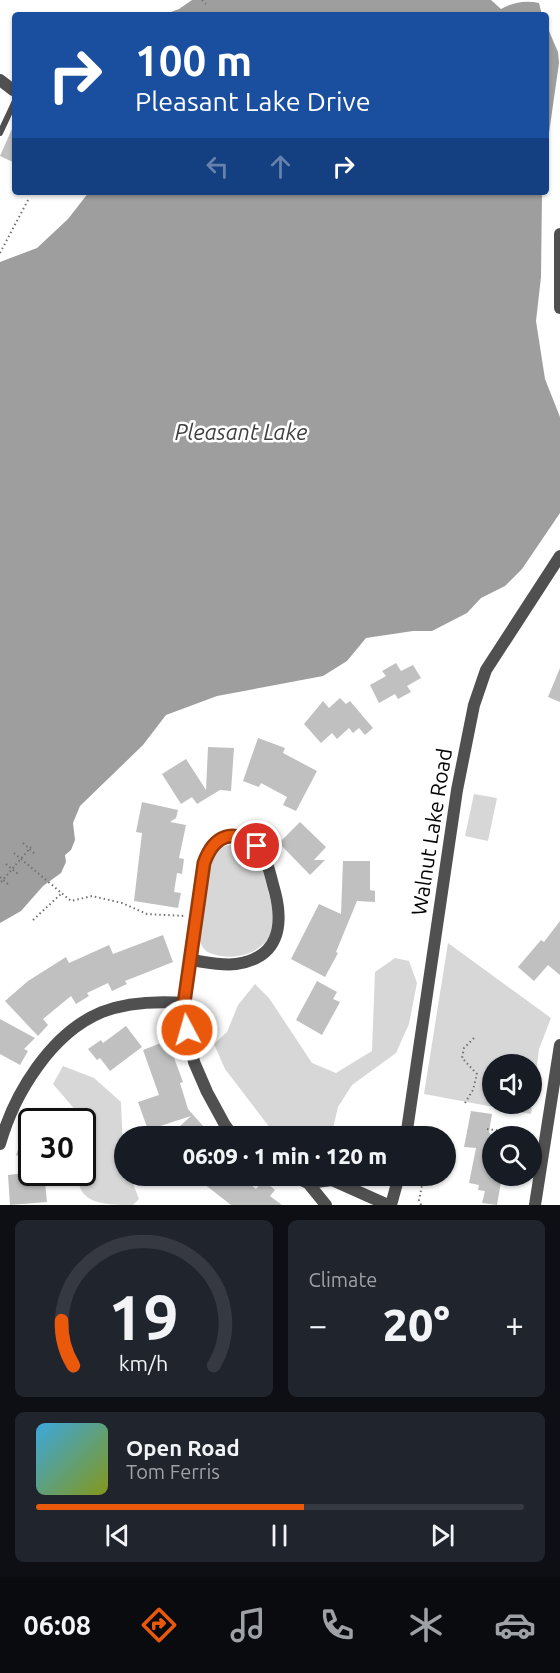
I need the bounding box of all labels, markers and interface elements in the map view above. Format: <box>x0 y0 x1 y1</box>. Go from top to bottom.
icon: right <box>36 36 114 114</box>
text: 100 m <box>135 37 252 84</box>
text: Pleasant Lake Drive <box>135 86 371 116</box>
icon: left <box>201 150 234 183</box>
icon: ahead <box>264 150 297 183</box>
icon: right <box>327 150 360 183</box>
water label: Pleasant Lake <box>175 419 307 444</box>
street label: Walnut Lake Road <box>406 747 456 917</box>
pin <box>231 820 282 871</box>
icon: arrive <box>240 829 273 862</box>
position arrow <box>155 998 219 1062</box>
map controls <box>482 1054 542 1186</box>
button: sound <box>482 1054 542 1114</box>
speed limit sign: 30 <box>18 1108 96 1186</box>
button: search <box>482 1126 542 1186</box>
text: 06:09 · 1 min · 120 m <box>183 1143 387 1168</box>
text: Climate <box>309 1268 377 1291</box>
text: 19 <box>109 1282 179 1352</box>
text: 20° <box>383 1299 450 1350</box>
text: − <box>309 1306 327 1343</box>
text: + <box>505 1306 524 1343</box>
text: km/h <box>119 1351 168 1375</box>
text: Open Road <box>126 1435 240 1460</box>
text: Tom Ferris <box>126 1460 220 1483</box>
icon: previous <box>101 1519 134 1552</box>
icon: pause <box>263 1519 296 1552</box>
icon: next <box>426 1519 459 1552</box>
icon: directions <box>138 1604 180 1646</box>
icon: music <box>227 1604 269 1646</box>
icon: phone <box>316 1604 358 1646</box>
icon: climate <box>405 1604 447 1646</box>
icon: car <box>494 1604 536 1646</box>
text: 06:08 <box>24 1610 91 1640</box>

